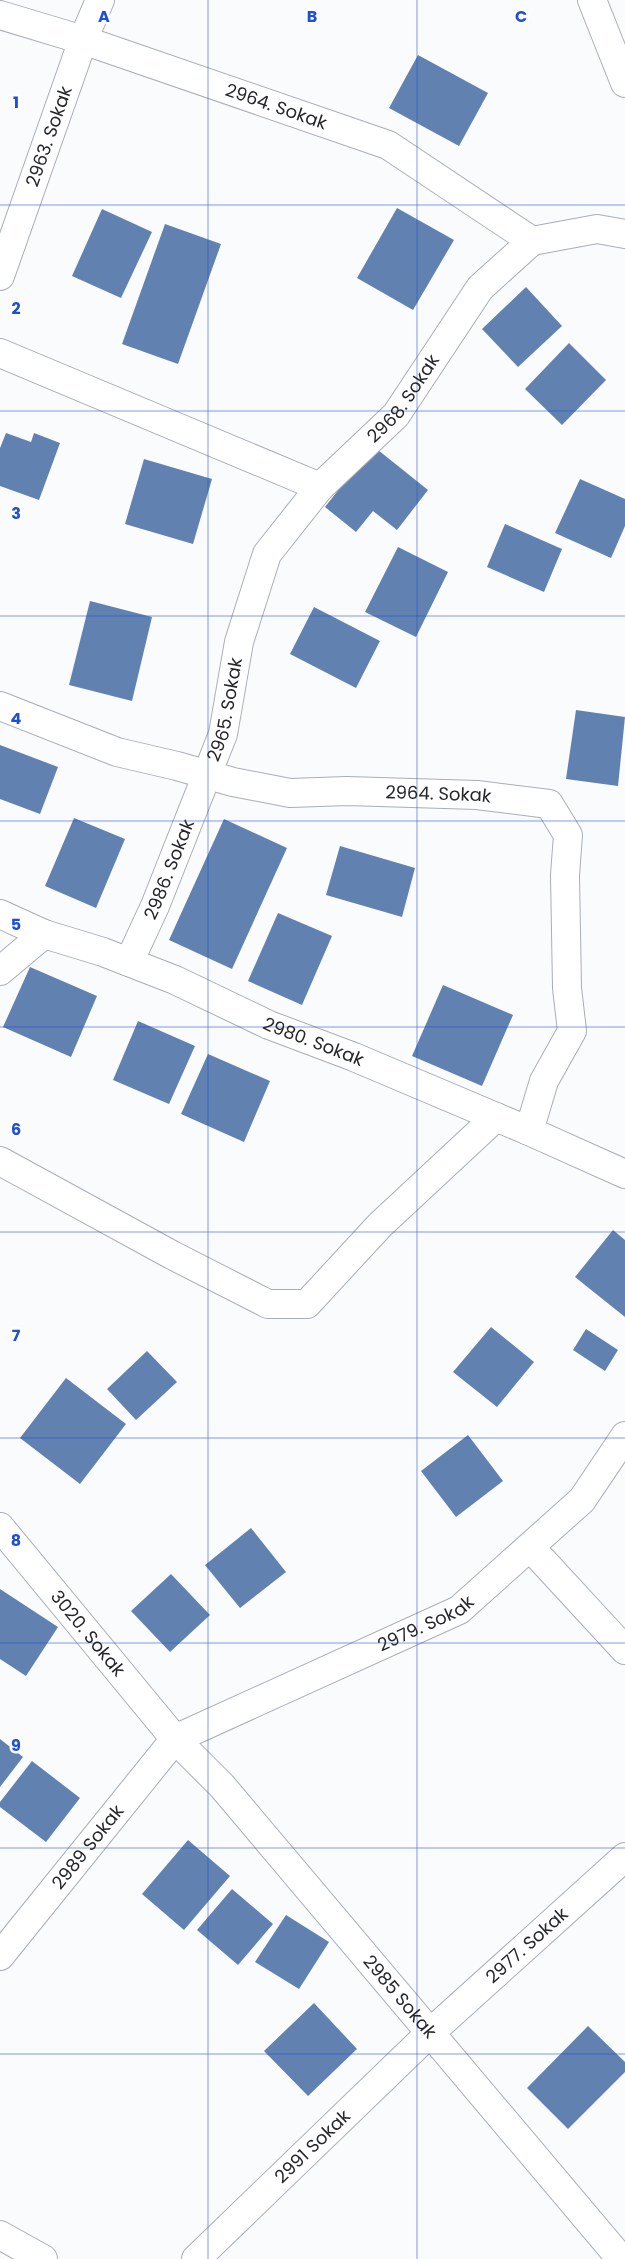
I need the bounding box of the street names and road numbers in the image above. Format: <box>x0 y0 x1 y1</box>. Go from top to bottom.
street label: 2964. Sokak <box>222 77 331 135</box>
street label: 2963. Sokak <box>19 82 78 190</box>
street label: 2968. Sokak <box>361 348 445 448</box>
street label: 2965. Sokak <box>200 655 248 765</box>
street label: 2964. Sokak <box>385 779 493 809</box>
street label: 2986. Sokak <box>137 815 200 923</box>
street label: 2980. Sokak <box>259 1011 369 1072</box>
street label: 3020. Sokak <box>45 1585 132 1682</box>
street label: 2979. Sokak <box>374 1589 480 1657</box>
street label: 2989 Sokak <box>46 1799 130 1894</box>
street label: 2977. Sokak <box>480 1901 574 1989</box>
street label: 2985 Sokak <box>358 1949 443 2044</box>
street label: 2991 Sokak <box>269 2103 356 2189</box>

